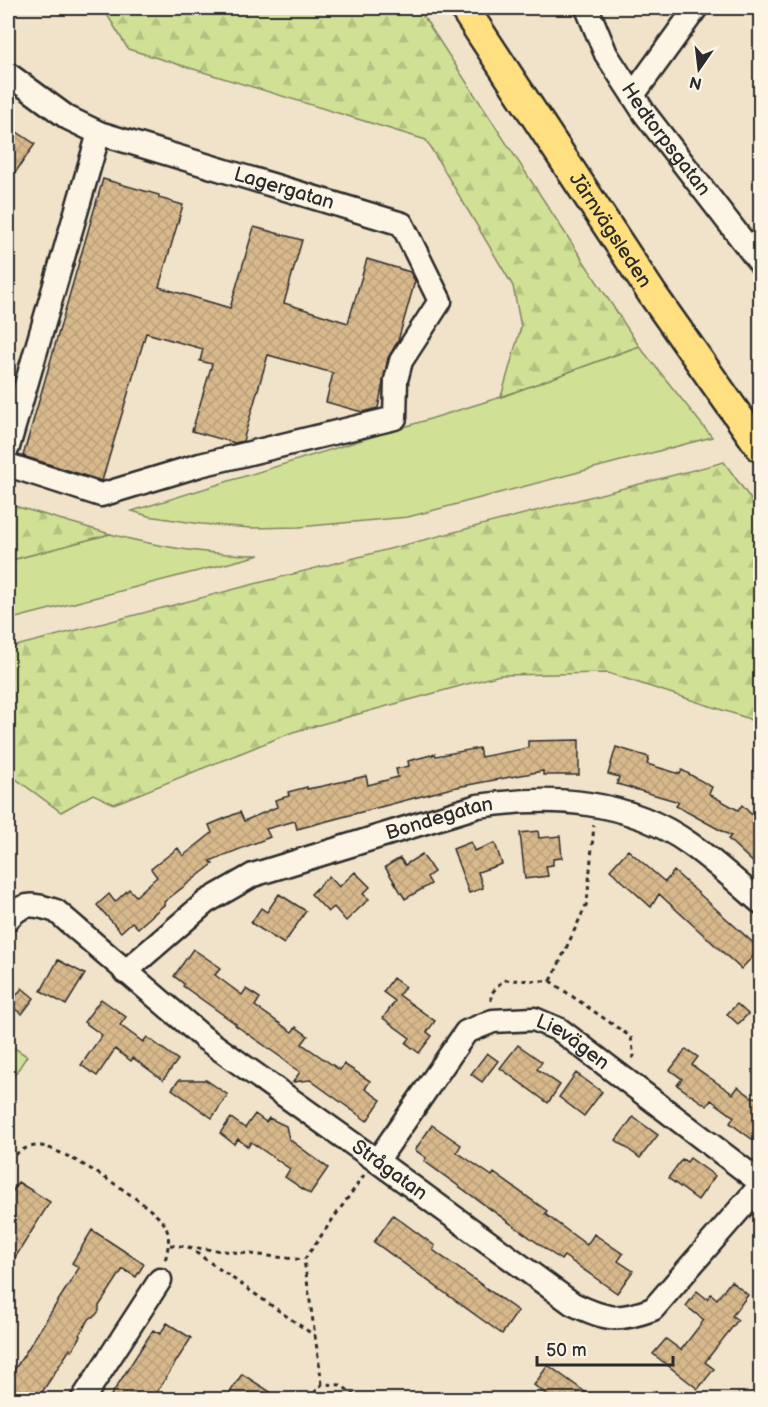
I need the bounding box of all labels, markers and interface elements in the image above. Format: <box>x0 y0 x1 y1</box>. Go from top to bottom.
north arrow <box>669 39 729 99</box>
text: N <box>688 71 704 93</box>
street label: Hedtorpsgatan <box>616 78 716 201</box>
street label: Lagergatan <box>231 162 337 215</box>
street label: Järnvägsleden <box>564 168 657 292</box>
street label: Bondegatan <box>383 792 494 846</box>
street label: Lievägen <box>532 1009 614 1075</box>
street label: Strågatan <box>347 1135 432 1206</box>
scale bar <box>537 1329 674 1367</box>
text: 50 m <box>546 1340 587 1361</box>

